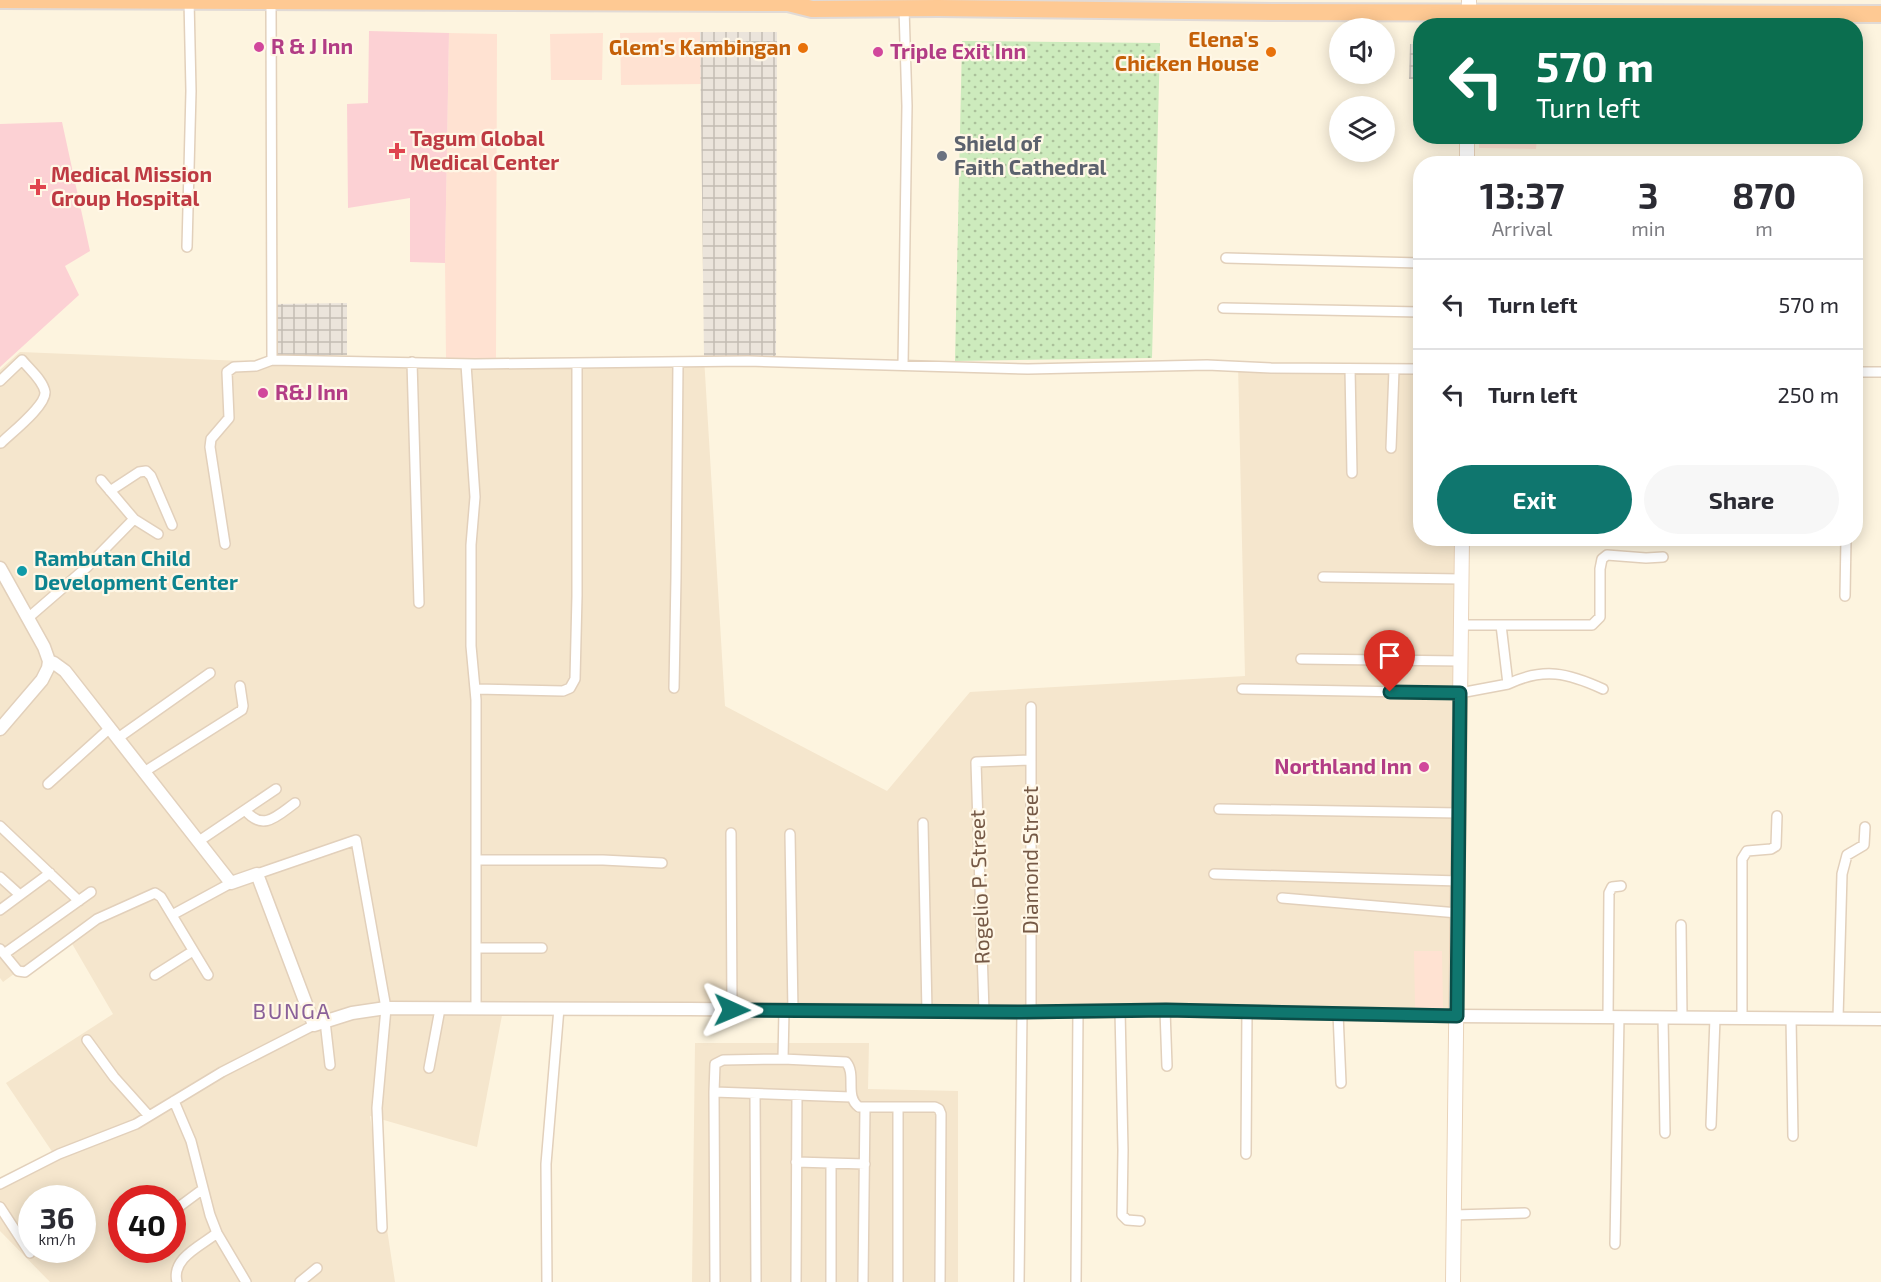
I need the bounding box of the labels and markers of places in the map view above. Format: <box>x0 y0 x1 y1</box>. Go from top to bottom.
place label: Elena's Chicken House <box>1115 26 1259 75</box>
place label: R & J Inn <box>271 33 353 58</box>
place label: Glem's Kambingan <box>609 34 791 59</box>
place label: Triple Exit Inn <box>890 38 1026 63</box>
marker: R & J Inn <box>252 40 266 54</box>
marker: Glem's Kambingan <box>796 41 810 55</box>
marker: Triple Exit Inn <box>871 45 885 59</box>
marker: Elena's Chicken House <box>1264 45 1278 59</box>
place label: Tagum Global Medical Center <box>410 125 559 174</box>
place label: Shield of Faith Cathedral <box>954 130 1107 179</box>
marker: Tagum Global Medical Center <box>388 142 406 160</box>
marker: Shield of Faith Cathedral <box>935 149 949 163</box>
place label: Medical Mission Group Hospital <box>51 161 212 210</box>
marker: Medical Mission Group Hospital <box>29 178 47 196</box>
place label: R&J Inn <box>275 379 348 404</box>
marker: R&J Inn <box>256 386 270 400</box>
place label: Rambutan Child Development Center <box>34 545 238 594</box>
marker: Rambutan Child Development Center <box>15 564 29 578</box>
pin <box>1364 630 1415 692</box>
place label: Northland Inn <box>1274 753 1412 778</box>
marker: Northland Inn <box>1417 760 1431 774</box>

